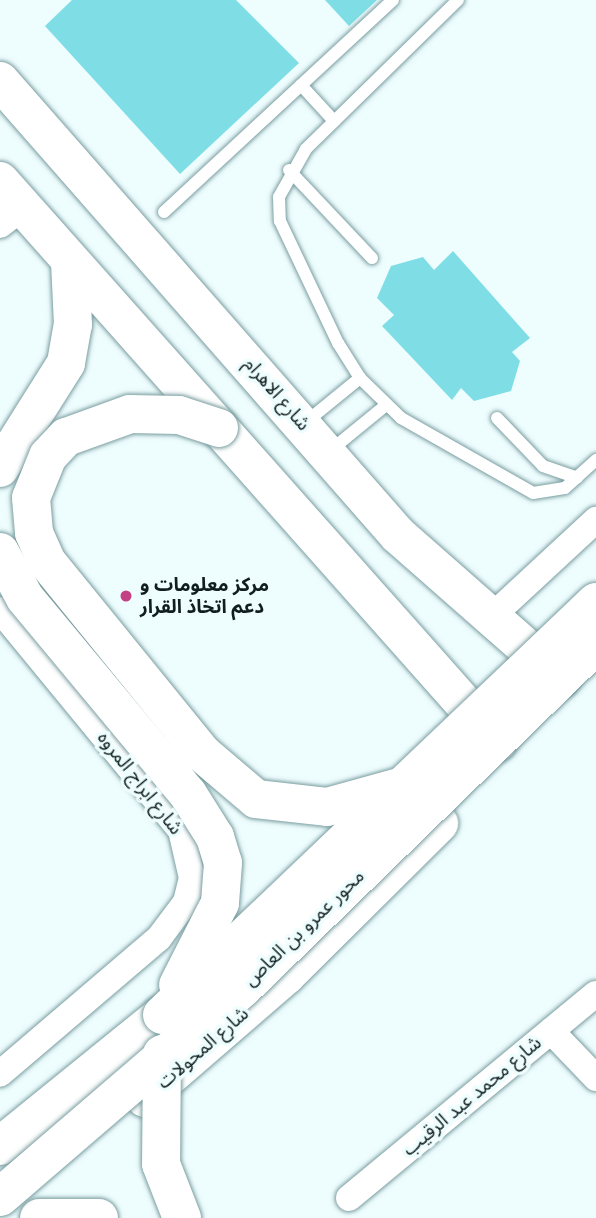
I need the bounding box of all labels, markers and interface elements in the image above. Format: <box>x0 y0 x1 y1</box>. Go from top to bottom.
street label: شارع الاهرام <box>239 353 315 435</box>
place label: مركز معلومات و دعم اتخاذ القرار <box>140 574 269 618</box>
marker: مركز معلومات و دعم اتخاذ القرار <box>118 588 134 604</box>
street label: شارع ابراج المروه <box>93 727 187 839</box>
street label: محور عمرو بن العاص <box>239 865 369 991</box>
street label: شارع المحولات <box>153 1002 253 1094</box>
street label: شارع محمد عبد الرقيب <box>398 1031 546 1161</box>

